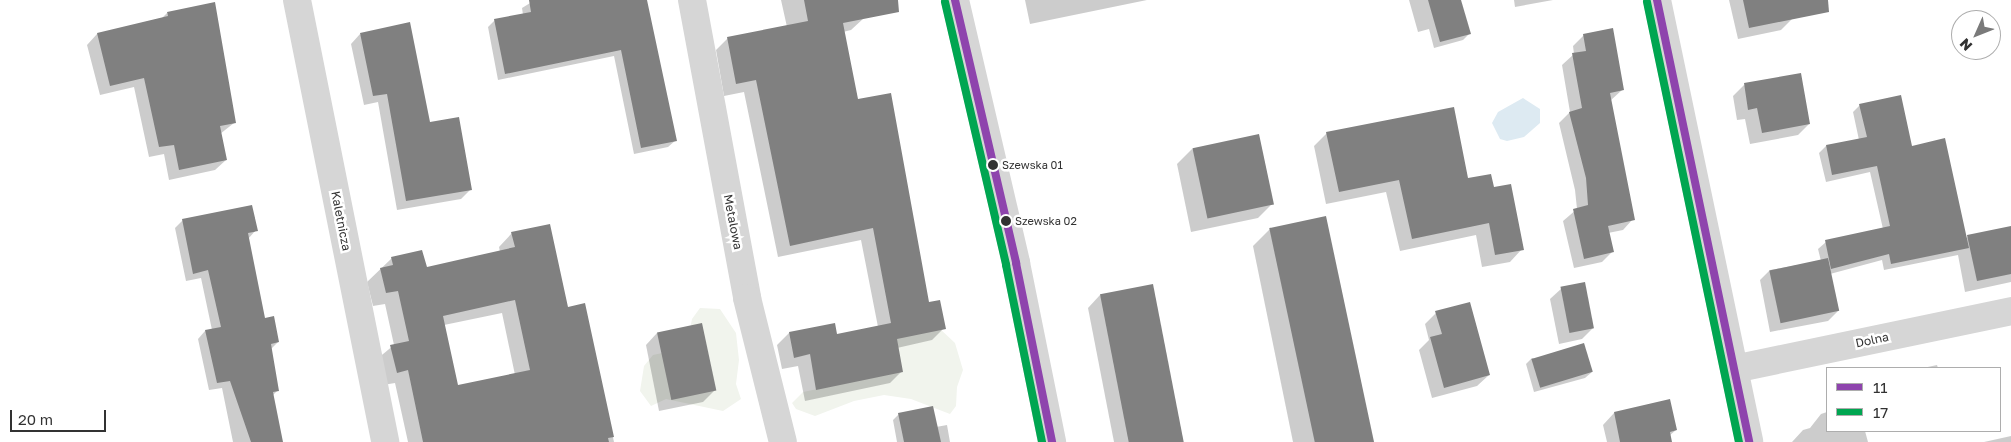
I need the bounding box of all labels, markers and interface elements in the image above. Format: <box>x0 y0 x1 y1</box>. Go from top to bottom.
north arrow <box>1951 10 2001 60</box>
text: N <box>1956 35 1975 55</box>
place label: Szewska 01 <box>1002 158 1063 172</box>
marker: Szewska 01 <box>988 160 998 170</box>
street label: Kaletnicza <box>328 190 354 252</box>
street label: Metalowa <box>721 193 745 251</box>
place label: Szewska 02 <box>1015 214 1077 228</box>
marker: Szewska 02 <box>1001 216 1011 226</box>
street label: Dolna <box>1854 329 1890 351</box>
legend <box>1826 367 2001 432</box>
text: 11 <box>1873 378 1888 396</box>
scale bar <box>12 400 109 432</box>
text: 17 <box>1873 403 1888 421</box>
text: 20 m <box>18 410 53 428</box>

